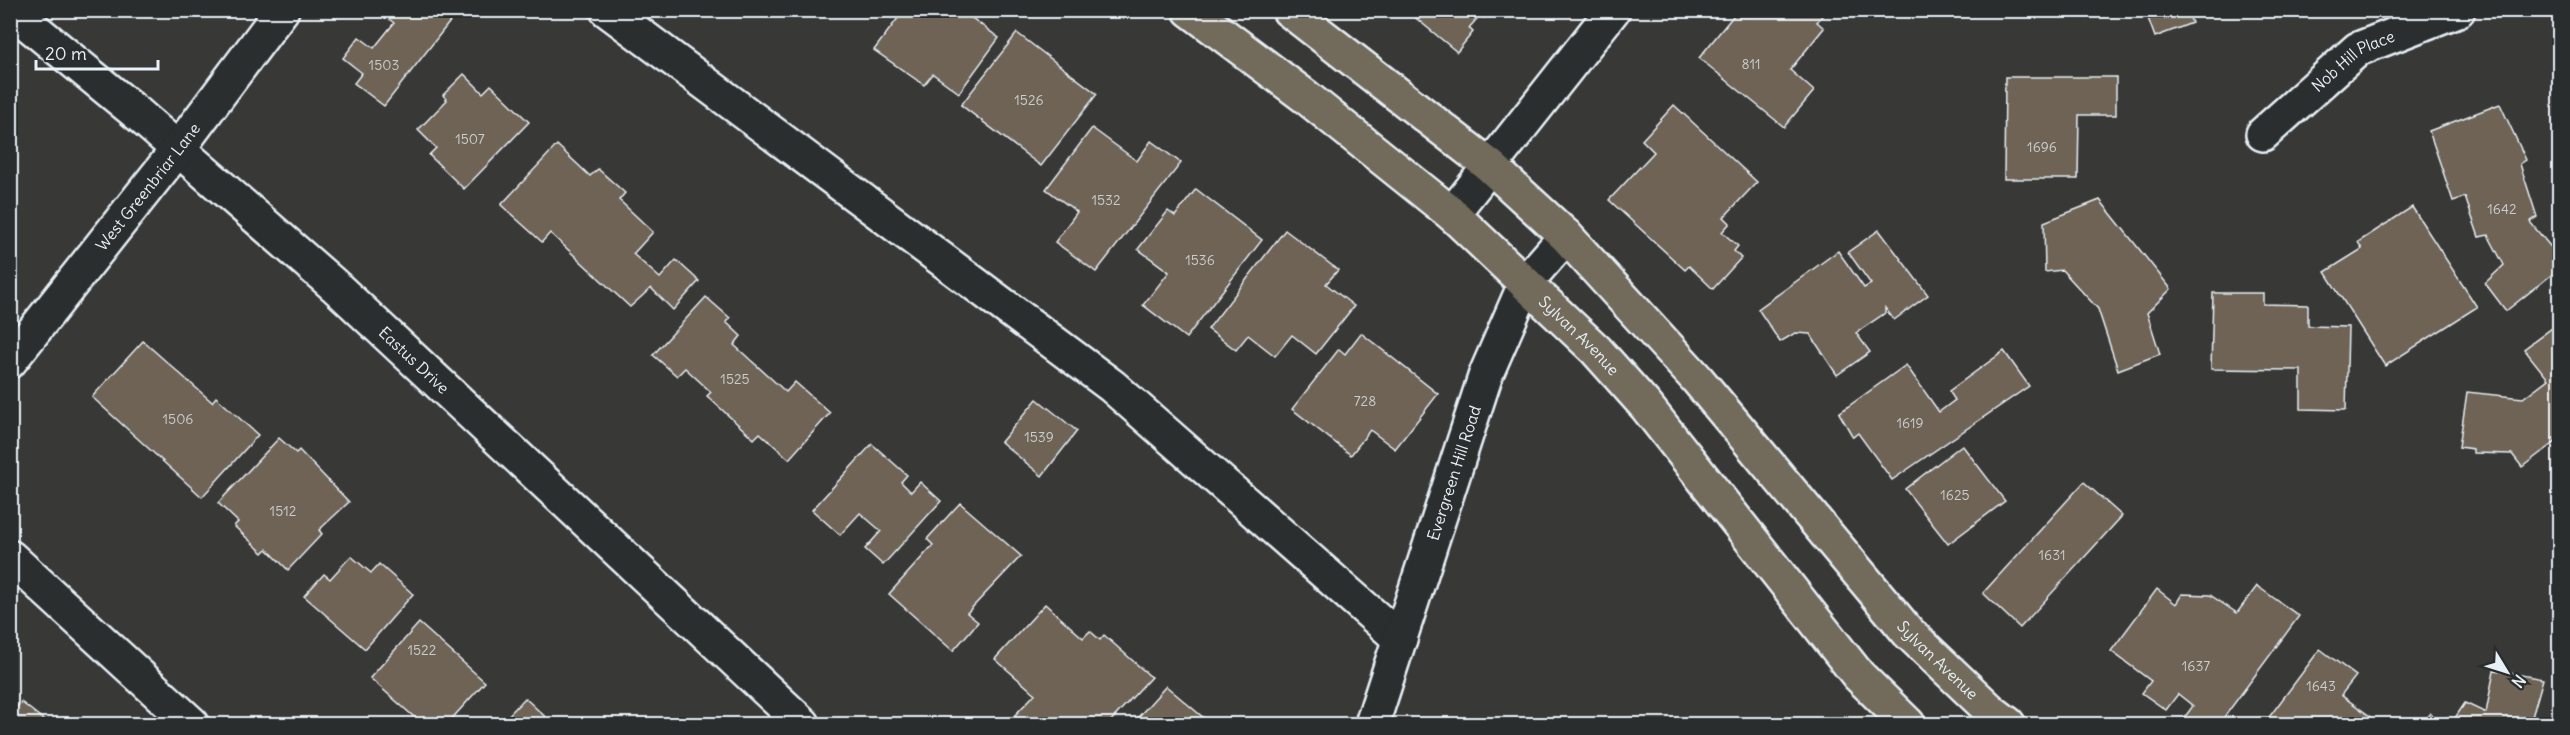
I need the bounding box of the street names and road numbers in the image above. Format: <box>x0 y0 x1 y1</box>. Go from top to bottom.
street label: Nob Hill Place <box>2307 26 2397 96</box>
street label: West Greenbriar Lane <box>91 119 204 255</box>
street label: Sylvan Avenue <box>1535 291 1624 379</box>
street label: Eastus Drive <box>375 322 454 398</box>
street label: Evergreen Hill Road <box>1422 403 1485 543</box>
street label: Sylvan Avenue <box>1893 617 1983 704</box>

